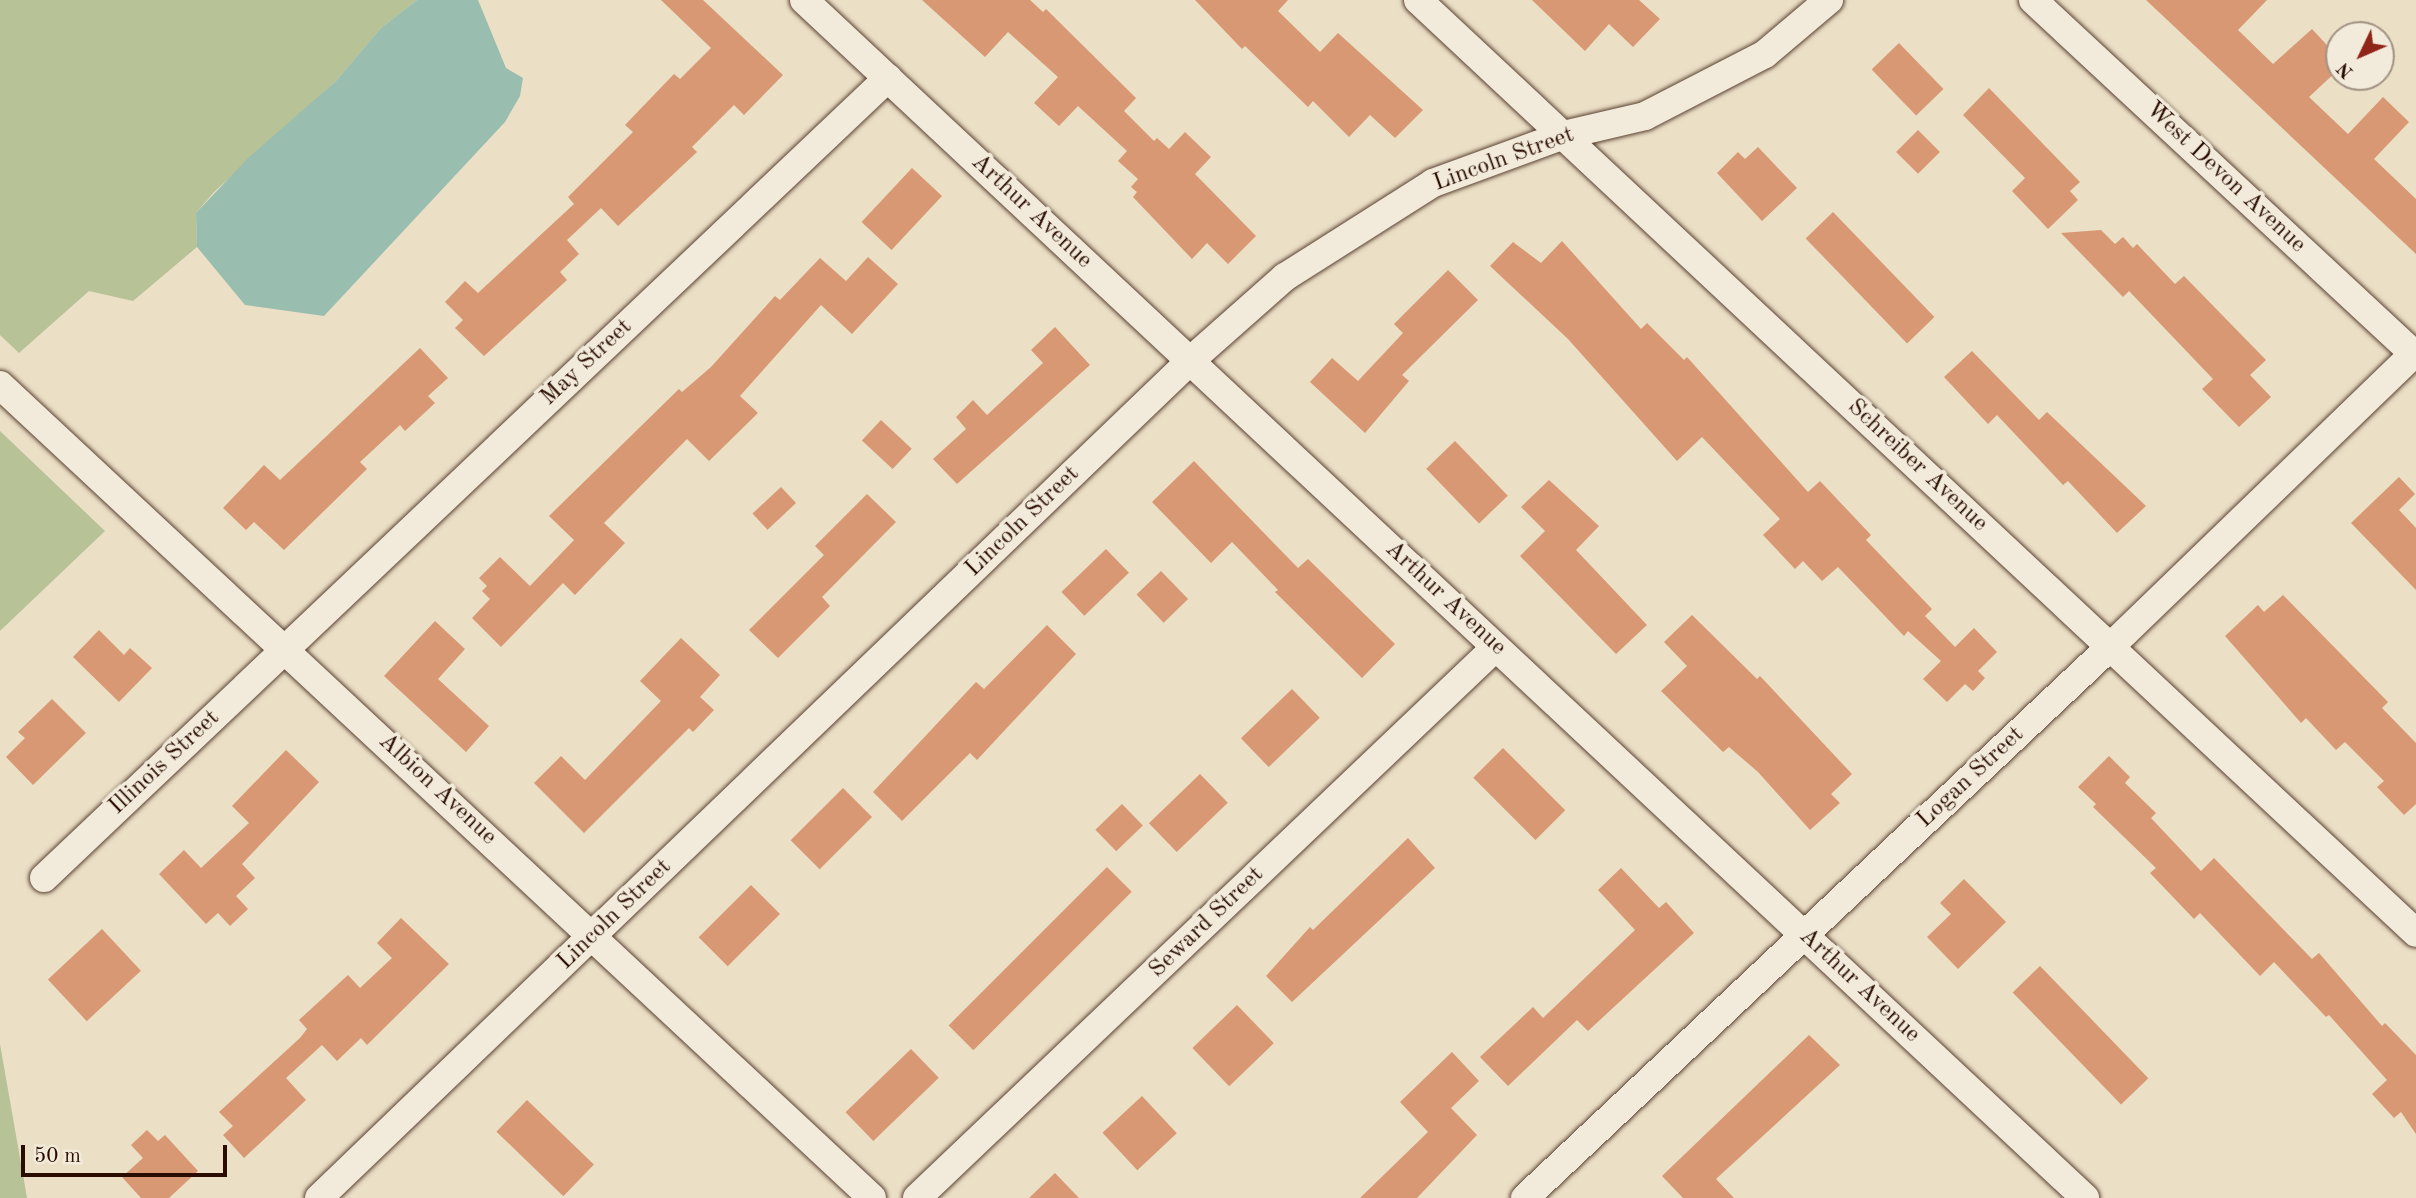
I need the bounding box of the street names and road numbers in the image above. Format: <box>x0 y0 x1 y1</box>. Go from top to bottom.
street label: West Devon Avenue <box>2139 96 2311 260</box>
street label: Lincoln Street <box>1430 121 1578 199</box>
street label: Arthur Avenue <box>964 149 1098 275</box>
street label: May Street <box>535 313 639 413</box>
street label: Schreiber Avenue <box>1841 393 1993 539</box>
street label: Lincoln Street <box>960 460 1086 584</box>
street label: Arthur Avenue <box>1378 536 1512 662</box>
street label: Illinois Street <box>104 704 226 822</box>
street label: Logan Street <box>1911 721 2031 835</box>
street label: Albion Avenue <box>372 728 502 852</box>
street label: Lincoln Street <box>552 853 678 977</box>
street label: Seward Street <box>1144 861 1270 985</box>
street label: Arthur Avenue <box>1792 923 1926 1049</box>

